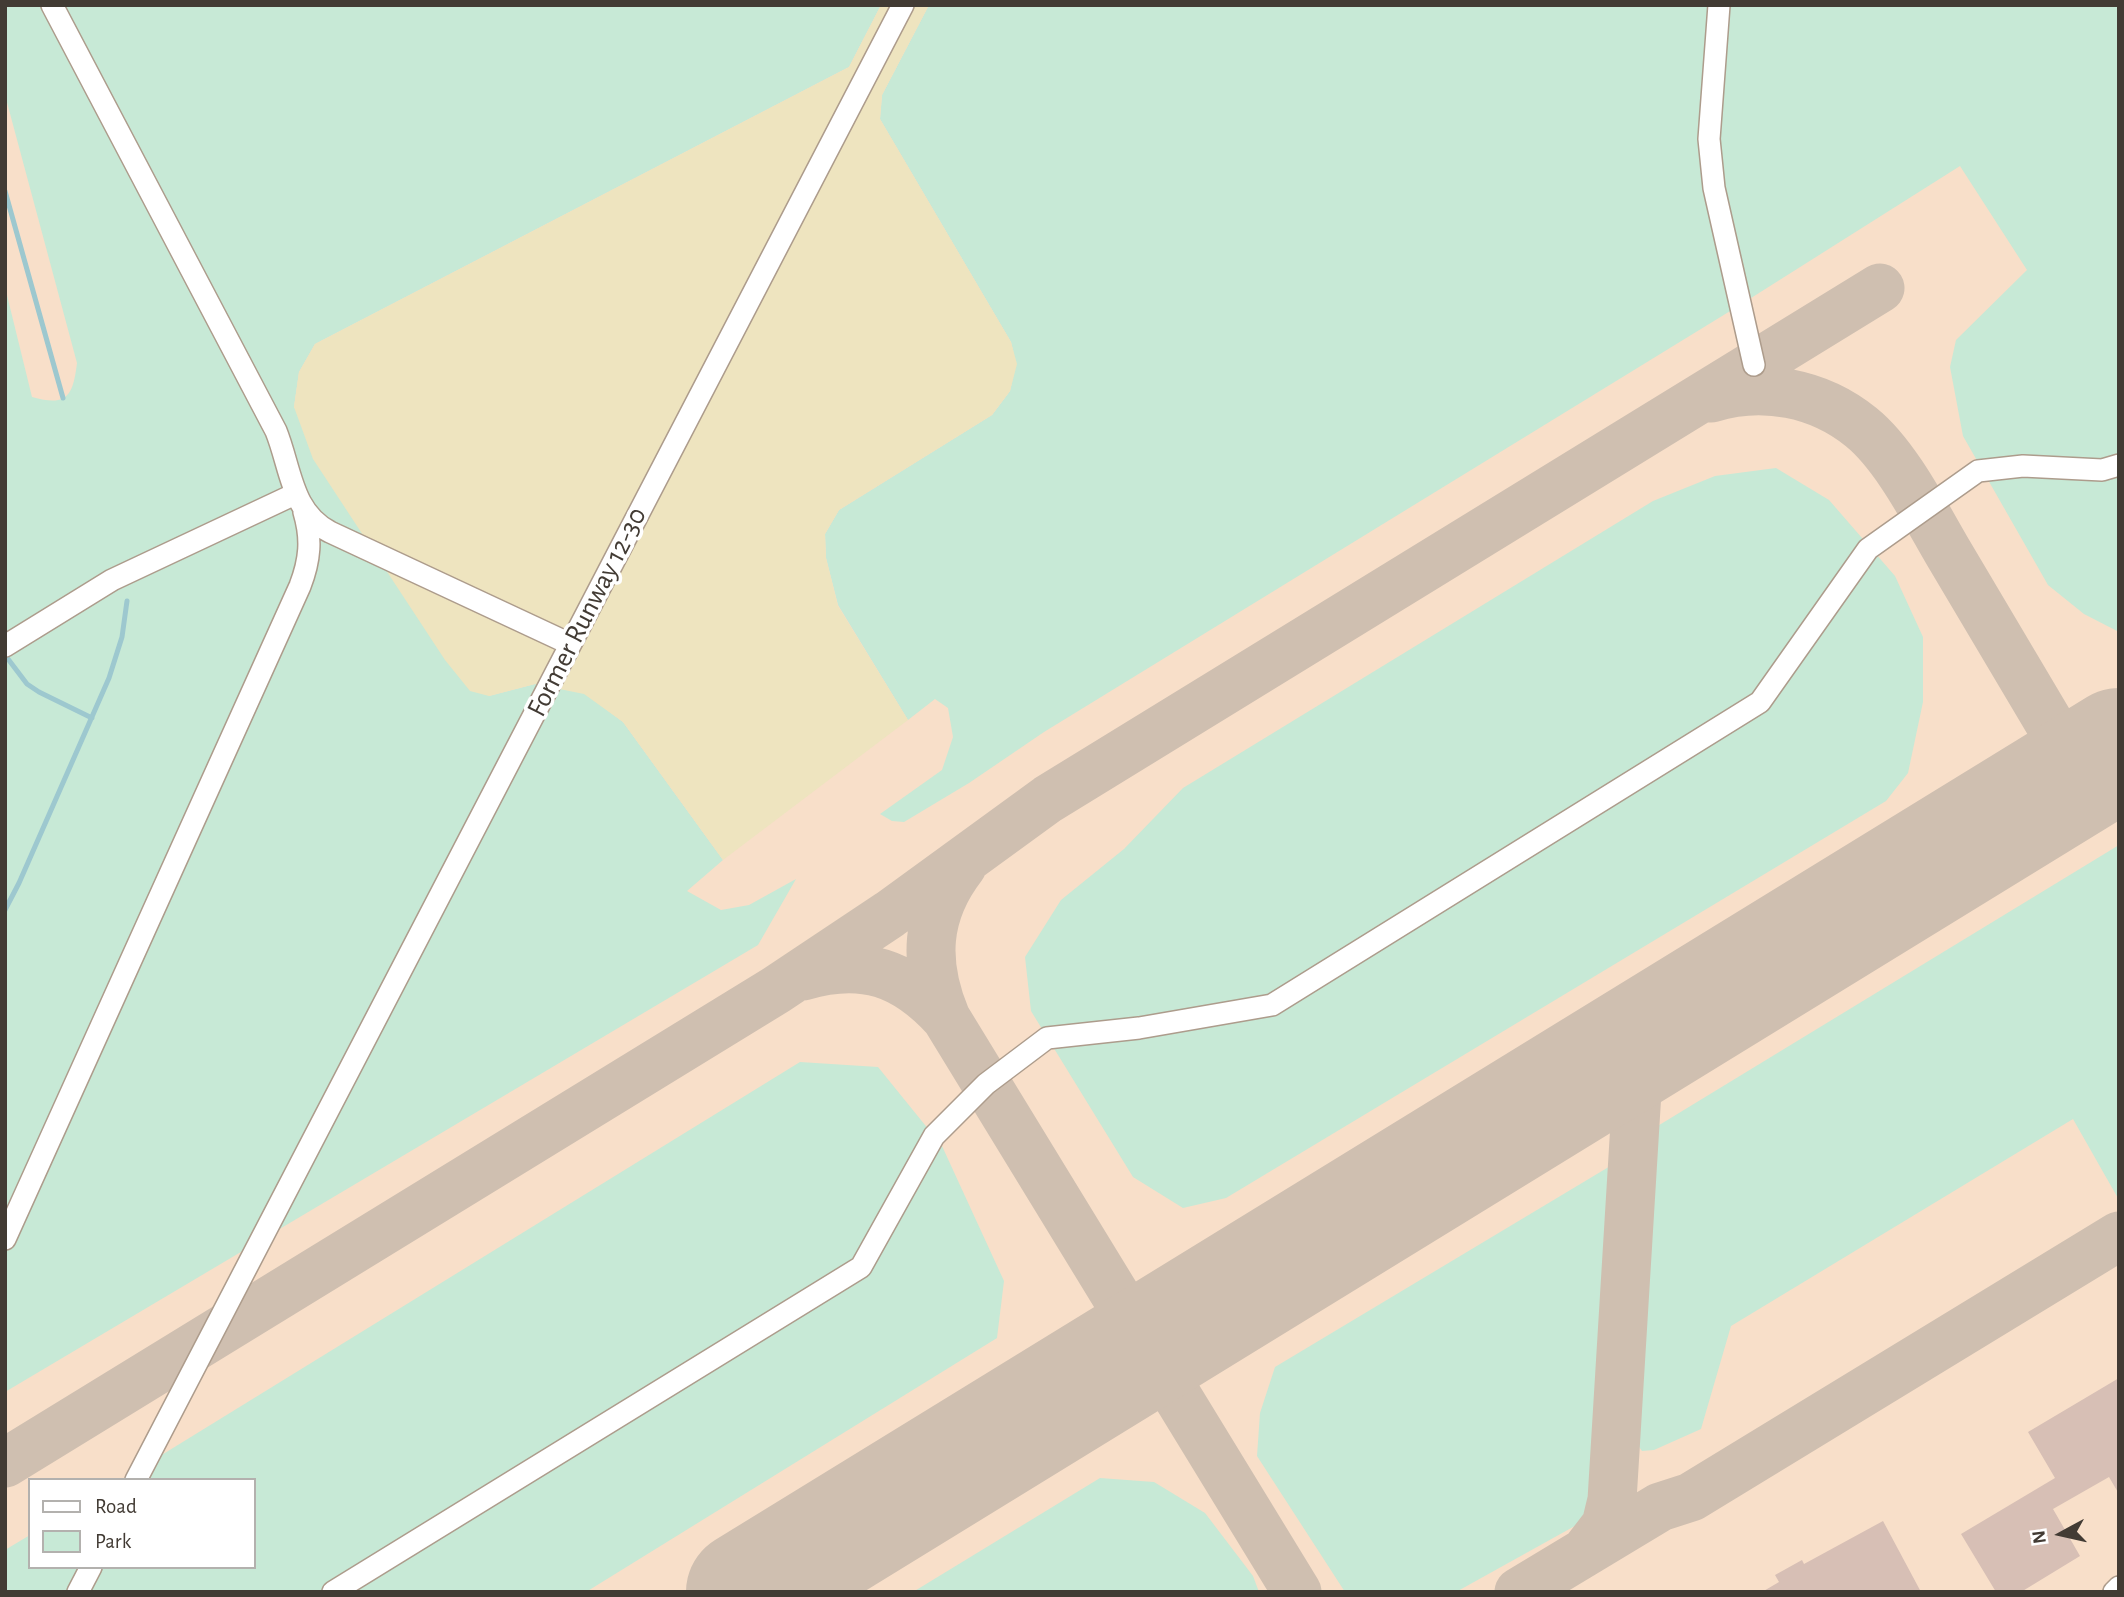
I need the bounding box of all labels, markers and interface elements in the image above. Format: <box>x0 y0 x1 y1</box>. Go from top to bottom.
street label: Former Runway 12-30 <box>520 502 654 722</box>
legend <box>28 1478 256 1569</box>
text: Road <box>95 1496 137 1517</box>
north arrow <box>2026 1499 2096 1569</box>
text: N <box>2029 1529 2050 1545</box>
text: Park <box>95 1531 131 1552</box>

